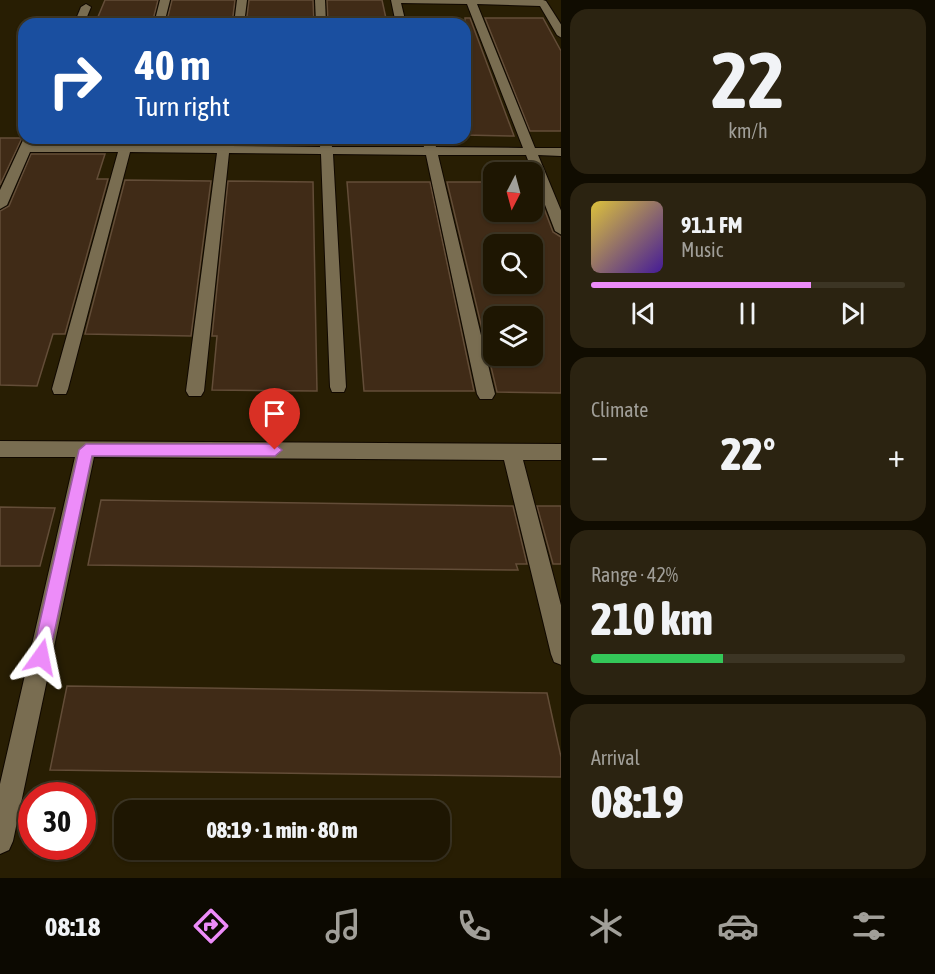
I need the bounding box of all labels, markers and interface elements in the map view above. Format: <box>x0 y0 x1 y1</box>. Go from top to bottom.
text: 22 <box>711 35 785 125</box>
text: 40 m <box>135 41 210 89</box>
icon: right <box>36 42 114 120</box>
text: Turn right <box>135 91 230 122</box>
text: km/h <box>728 119 768 142</box>
north arrow <box>483 162 543 222</box>
map controls <box>483 162 543 366</box>
text: 91.1 FM <box>681 212 743 238</box>
button: search <box>483 234 543 294</box>
text: Music <box>681 238 723 261</box>
icon: previous <box>627 297 660 330</box>
icon: pause <box>731 297 764 330</box>
icon: next <box>836 297 869 330</box>
button: layers <box>483 306 543 366</box>
pin <box>249 388 300 450</box>
icon: arrive <box>258 397 291 430</box>
text: Climate <box>591 398 648 421</box>
text: 22° <box>721 428 775 480</box>
text: − <box>591 436 608 474</box>
text: + <box>888 436 905 474</box>
text: Range · 42% <box>591 563 678 586</box>
text: 210 km <box>591 593 713 645</box>
position arrow <box>9 625 73 689</box>
text: Arrival <box>591 746 640 769</box>
text: 08:19 <box>591 776 684 828</box>
speed limit sign: 30 <box>18 782 96 860</box>
text: 08:19 · 1 min · 80 m <box>206 817 358 843</box>
icon: directions <box>190 905 232 947</box>
icon: music <box>322 905 364 947</box>
icon: phone <box>453 905 495 947</box>
icon: climate <box>585 905 627 947</box>
icon: car <box>717 905 759 947</box>
icon: filters <box>848 905 890 947</box>
text: 08:18 <box>45 911 100 942</box>

